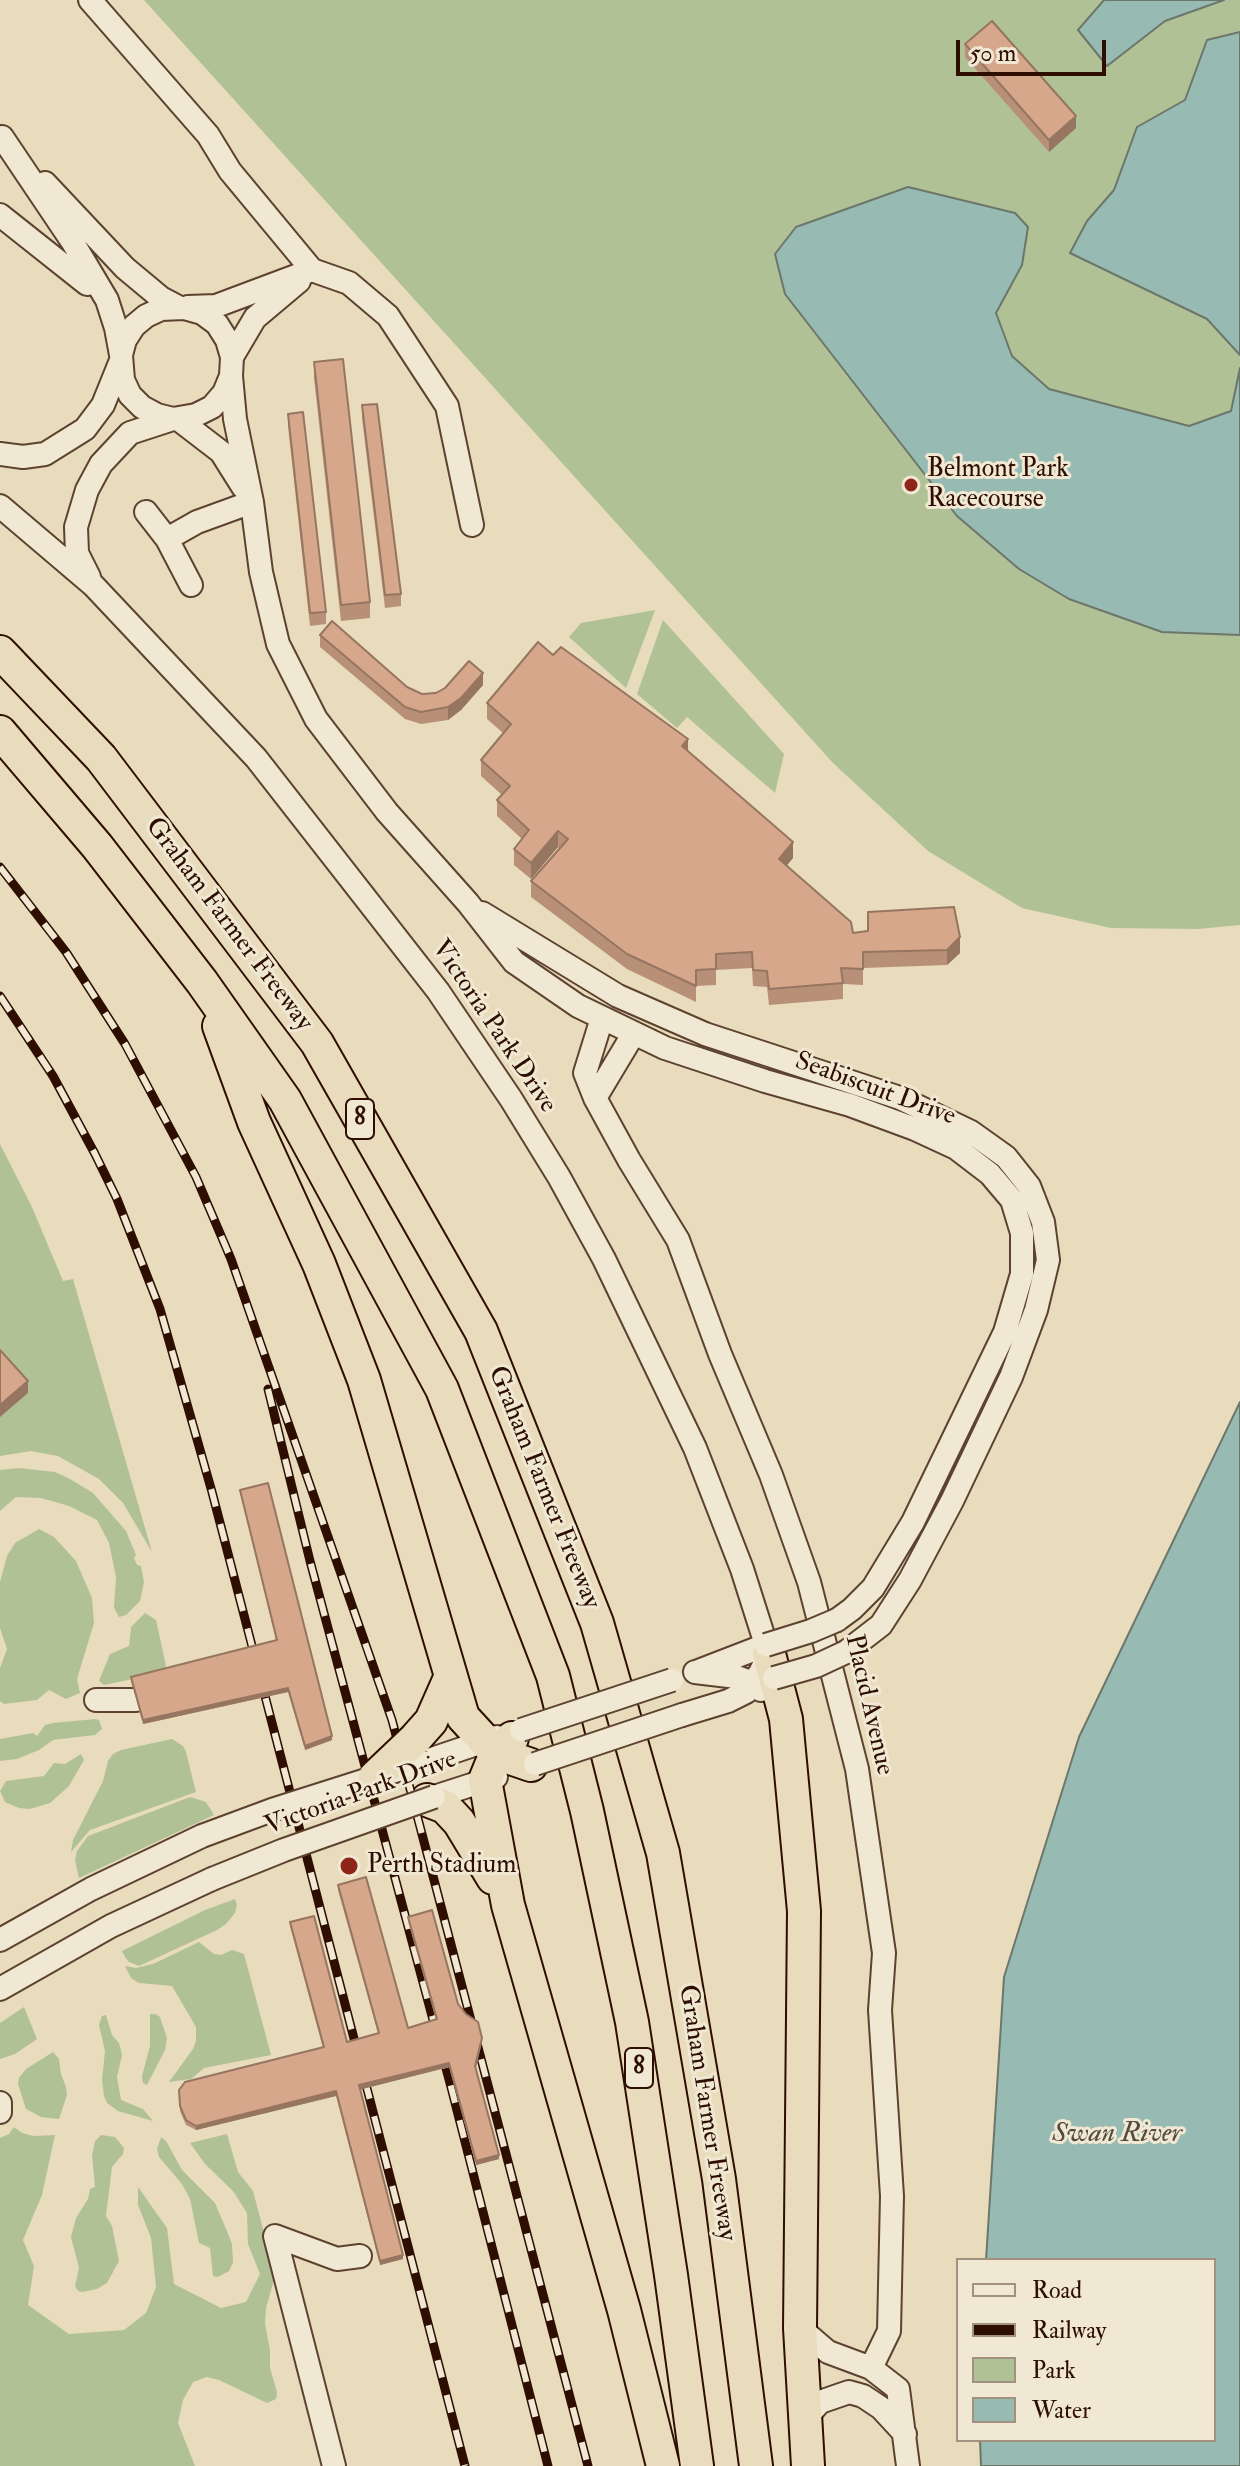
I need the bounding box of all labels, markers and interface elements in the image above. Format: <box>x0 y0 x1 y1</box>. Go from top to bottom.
scale bar <box>960 24 1110 74</box>
text: 50 m <box>970 38 1016 69</box>
place label: Belmont Park Racecourse <box>927 454 1069 516</box>
marker: Belmont Park Racecourse <box>902 476 920 494</box>
street label: Graham Farmer Freeway <box>138 812 318 1038</box>
street label: Victoria Park Drive <box>424 935 562 1119</box>
street label: Seabiscuit Drive <box>790 1047 960 1133</box>
road number: 8 <box>346 1099 374 1139</box>
street label: Graham Farmer Freeway <box>480 1362 606 1614</box>
street label: Placid Avenue <box>837 1632 899 1778</box>
street label: Victoria Park Drive <box>261 1745 461 1843</box>
place label: Perth Stadium <box>367 1850 516 1882</box>
marker: Perth Stadium <box>338 1855 360 1877</box>
street label: Graham Farmer Freeway <box>670 1983 742 2243</box>
road number: 8 <box>625 2048 653 2088</box>
water label: Swan River <box>1052 2118 1182 2152</box>
legend <box>956 2258 1216 2442</box>
text: Road <box>1032 2275 1082 2306</box>
text: Railway <box>1032 2315 1106 2346</box>
text: Park <box>1032 2355 1076 2386</box>
text: Water <box>1032 2395 1091 2426</box>

